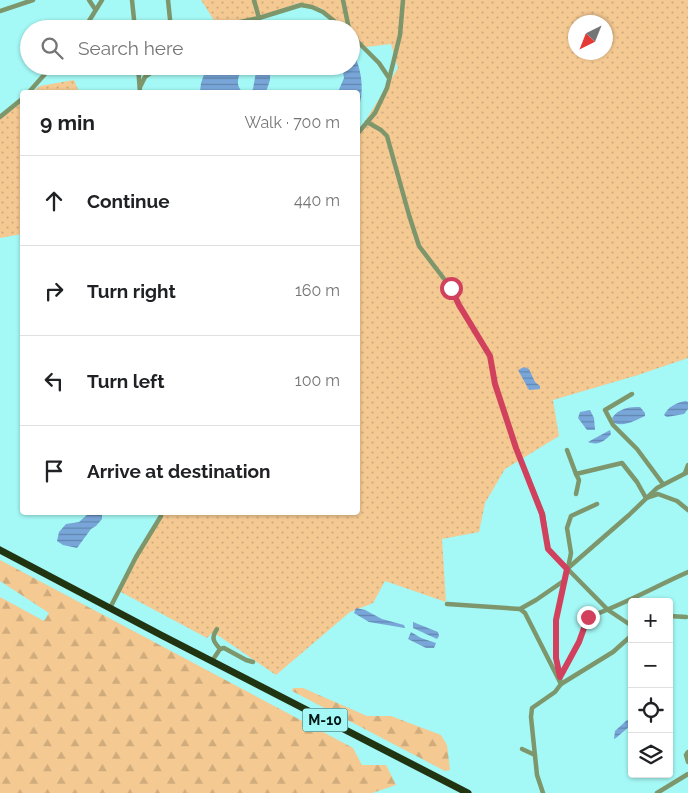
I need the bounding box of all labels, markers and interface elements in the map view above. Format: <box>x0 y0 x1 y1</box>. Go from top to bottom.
north arrow <box>568 15 613 60</box>
search box <box>20 20 360 75</box>
icon: search <box>38 34 66 62</box>
text: Search here <box>78 37 184 59</box>
text: 9 min <box>40 110 95 135</box>
text: Walk · 700 m <box>245 113 340 132</box>
icon: ahead <box>40 187 68 215</box>
text: Continue <box>87 190 170 212</box>
text: 440 m <box>294 191 340 210</box>
icon: right <box>40 277 68 305</box>
route start <box>440 277 463 300</box>
text: Turn right <box>87 280 176 302</box>
text: 160 m <box>295 281 340 300</box>
icon: left <box>40 367 68 395</box>
text: Turn left <box>87 370 164 392</box>
text: 100 m <box>295 371 340 390</box>
icon: arrive <box>40 457 68 485</box>
text: Arrive at destination <box>87 460 271 482</box>
map controls <box>628 598 673 778</box>
button: + <box>628 598 673 643</box>
route end <box>577 606 600 629</box>
button: − <box>628 643 673 688</box>
button: locate <box>628 688 673 733</box>
road number: М-10 <box>302 708 348 732</box>
button: layers <box>628 733 673 778</box>

